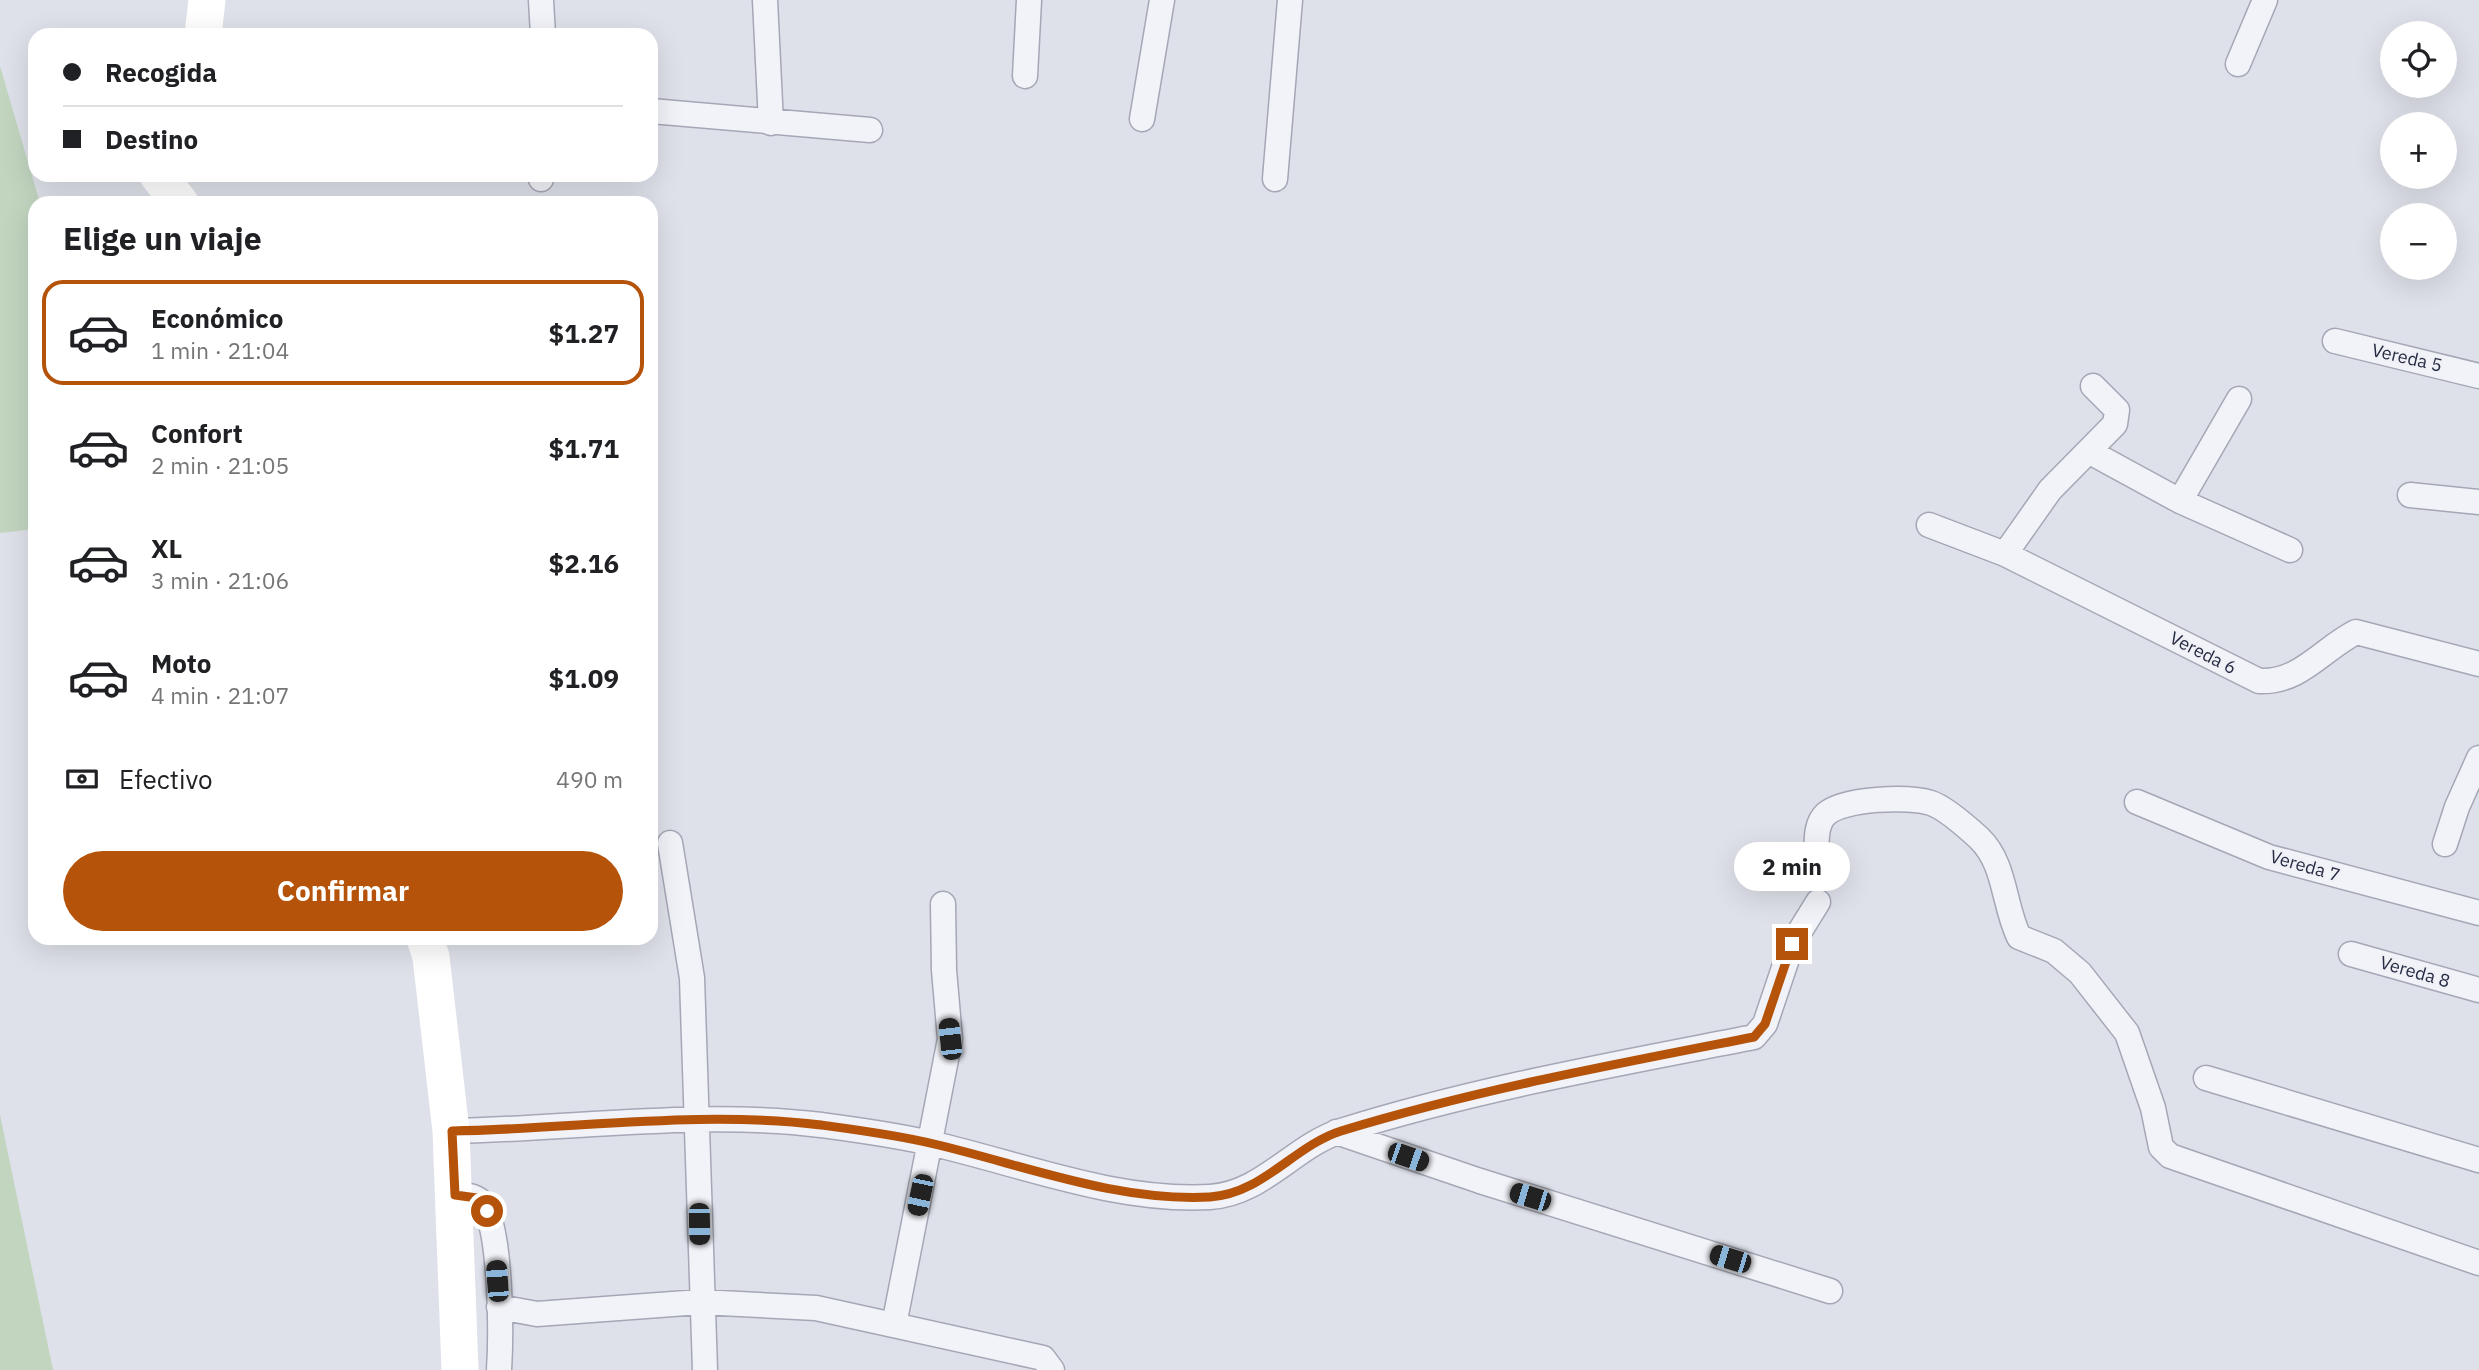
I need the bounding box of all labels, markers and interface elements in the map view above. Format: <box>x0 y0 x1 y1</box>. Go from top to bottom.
map controls <box>2380 21 2457 280</box>
button: locate <box>2380 21 2457 98</box>
text: Recogida <box>105 55 217 89</box>
button: + <box>2380 112 2457 189</box>
text: Destino <box>105 122 198 156</box>
button: − <box>2380 203 2457 280</box>
text: Elige un viaje <box>63 217 262 259</box>
icon: car <box>67 301 130 364</box>
text: Económico <box>151 301 283 335</box>
text: $1.27 <box>549 316 619 350</box>
text: 1 min · 21:04 <box>151 335 289 365</box>
street label: Vereda 5 <box>2370 338 2445 377</box>
icon: car <box>67 416 130 479</box>
text: Confort <box>151 416 243 450</box>
text: $1.71 <box>549 431 619 465</box>
text: 2 min · 21:05 <box>151 450 289 480</box>
icon: car <box>67 531 130 594</box>
text: XL <box>151 531 182 565</box>
text: $2.16 <box>549 546 619 580</box>
text: 3 min · 21:06 <box>151 565 289 595</box>
street label: Vereda 6 <box>2166 626 2240 679</box>
icon: car <box>67 646 130 709</box>
text: Moto <box>151 646 211 680</box>
text: $1.09 <box>549 661 619 695</box>
text: 4 min · 21:07 <box>151 680 289 710</box>
icon: cash <box>63 760 101 798</box>
text: Efectivo <box>119 762 213 796</box>
text: 490 m <box>556 764 623 794</box>
callout: 2 min <box>1734 842 1850 892</box>
street label: Vereda 7 <box>2267 845 2343 886</box>
button: Confirmar <box>63 851 623 931</box>
text: 2 min <box>1762 851 1822 881</box>
route end <box>1776 928 1808 960</box>
street label: Vereda 8 <box>2377 951 2453 992</box>
car <box>938 1017 963 1061</box>
car <box>1385 1140 1432 1174</box>
car <box>906 1172 935 1218</box>
car <box>1507 1181 1554 1213</box>
route start <box>471 1195 503 1227</box>
car <box>689 1203 710 1245</box>
car <box>1707 1243 1754 1275</box>
car <box>486 1259 509 1303</box>

